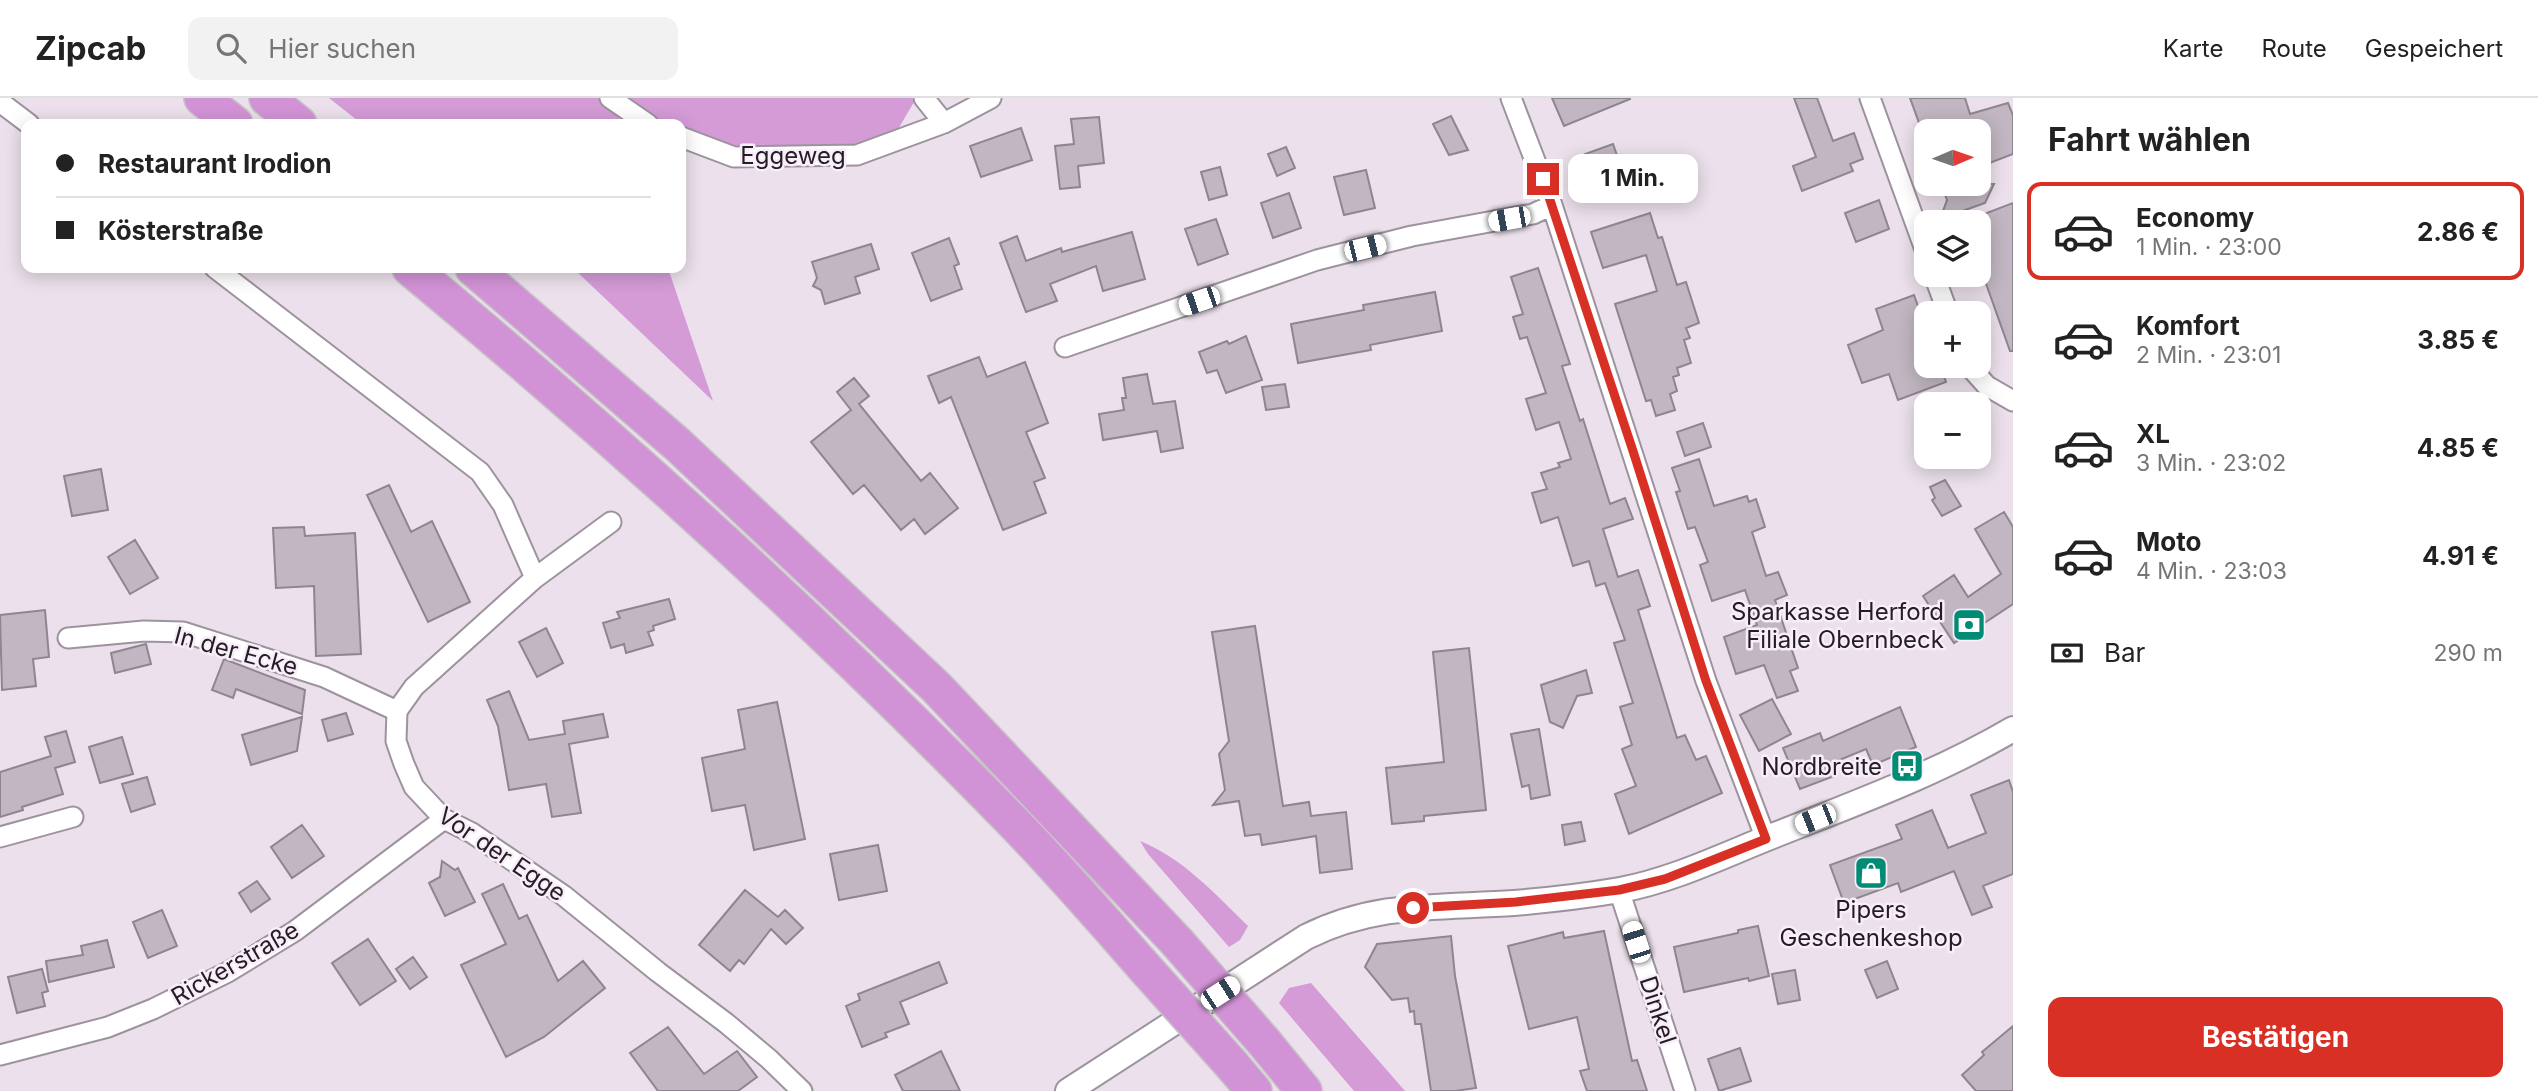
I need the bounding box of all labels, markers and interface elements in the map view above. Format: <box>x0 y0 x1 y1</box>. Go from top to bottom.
search box <box>188 17 678 80</box>
text: Zipcab <box>35 28 146 68</box>
icon: search <box>212 29 250 67</box>
text: Hier suchen <box>268 33 416 64</box>
text: Karte <box>2163 34 2223 63</box>
text: Route <box>2261 34 2327 63</box>
text: Gespeichert <box>2365 34 2503 63</box>
north arrow <box>1914 119 1992 196</box>
map controls <box>1914 119 1991 469</box>
text: Fahrt wählen <box>2048 120 2251 159</box>
street label: Eggeweg <box>740 141 846 170</box>
text: Restaurant Irodion <box>98 148 332 179</box>
callout: 1 Min. <box>1568 154 1697 204</box>
route end <box>1527 163 1559 195</box>
text: 1 Min. <box>1600 164 1666 192</box>
icon: car <box>2052 200 2115 263</box>
text: Economy <box>2136 202 2254 233</box>
car <box>1487 205 1532 233</box>
button: layers <box>1914 210 1991 287</box>
text: Kösterstraße <box>98 215 264 246</box>
text: 2.86 € <box>2417 216 2499 247</box>
car <box>1343 233 1388 263</box>
text: 1 Min. · 23:00 <box>2136 233 2282 261</box>
car <box>1176 284 1223 318</box>
button: + <box>1914 301 1991 378</box>
icon: car <box>2052 308 2115 371</box>
text: Komfort <box>2136 310 2240 341</box>
text: 3.85 € <box>2417 324 2499 355</box>
text: 2 Min. · 23:01 <box>2136 341 2281 369</box>
button: − <box>1914 392 1991 469</box>
icon: car <box>2052 416 2115 479</box>
text: XL <box>2136 418 2170 449</box>
text: 4.85 € <box>2417 432 2499 463</box>
text: 3 Min. · 23:02 <box>2136 449 2286 477</box>
icon: car <box>2052 524 2115 587</box>
text: Moto <box>2136 526 2201 557</box>
text: 4.91 € <box>2422 540 2499 571</box>
text: 4 Min. · 23:03 <box>2136 557 2287 585</box>
place label: Sparkasse Herford Filiale Obernbeck <box>1731 597 1944 654</box>
bank icon: Sparkasse Herford Filiale Obernbeck <box>1950 606 1988 644</box>
street label: In der Ecke <box>171 621 301 681</box>
icon: cash <box>2048 634 2086 672</box>
text: Bar <box>2104 637 2145 668</box>
text: 290 m <box>2434 639 2503 667</box>
bus stop icon: Nordbreite <box>1888 747 1926 785</box>
place label: Nordbreite <box>1761 752 1882 781</box>
street label: Vor der Egge <box>433 801 571 907</box>
car <box>1792 801 1839 837</box>
shop icon: Pipers Geschenkeshop <box>1852 854 1890 892</box>
route start <box>1397 892 1429 924</box>
place label: Pipers Geschenkeshop <box>1779 895 1963 952</box>
street label: Rickerstraße <box>166 915 304 1011</box>
car <box>1620 919 1653 965</box>
street label: Dinkel <box>1633 972 1683 1048</box>
car <box>1197 973 1244 1013</box>
button: Bestätigen <box>2048 997 2503 1077</box>

